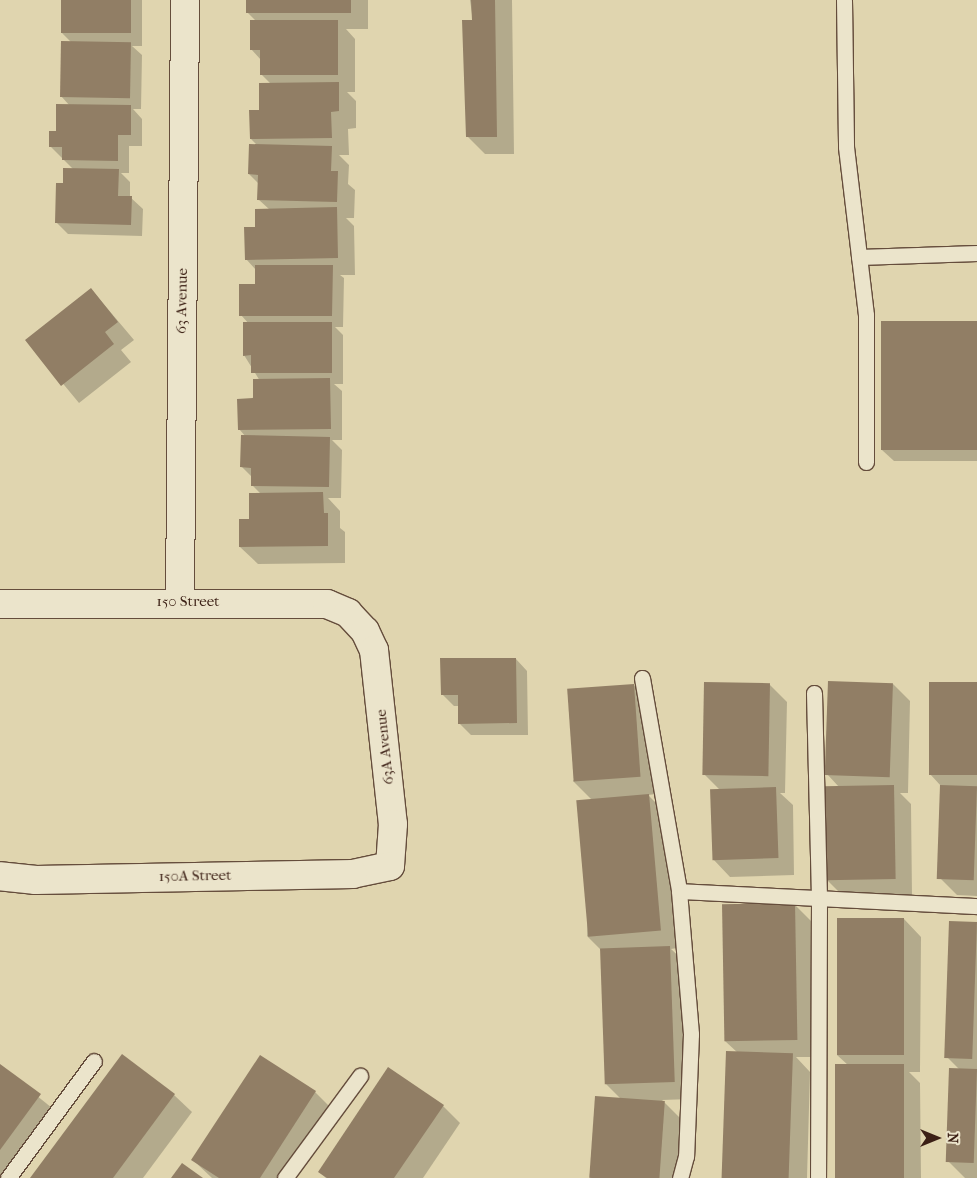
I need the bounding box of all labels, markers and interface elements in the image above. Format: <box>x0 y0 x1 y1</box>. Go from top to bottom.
street label: 63 Avenue <box>172 268 192 334</box>
street label: 150 Street <box>157 593 219 611</box>
street label: 63A Avenue <box>372 708 398 786</box>
street label: 150A Street <box>159 866 231 886</box>
north arrow <box>912 1113 962 1163</box>
text: N <box>944 1133 961 1143</box>

